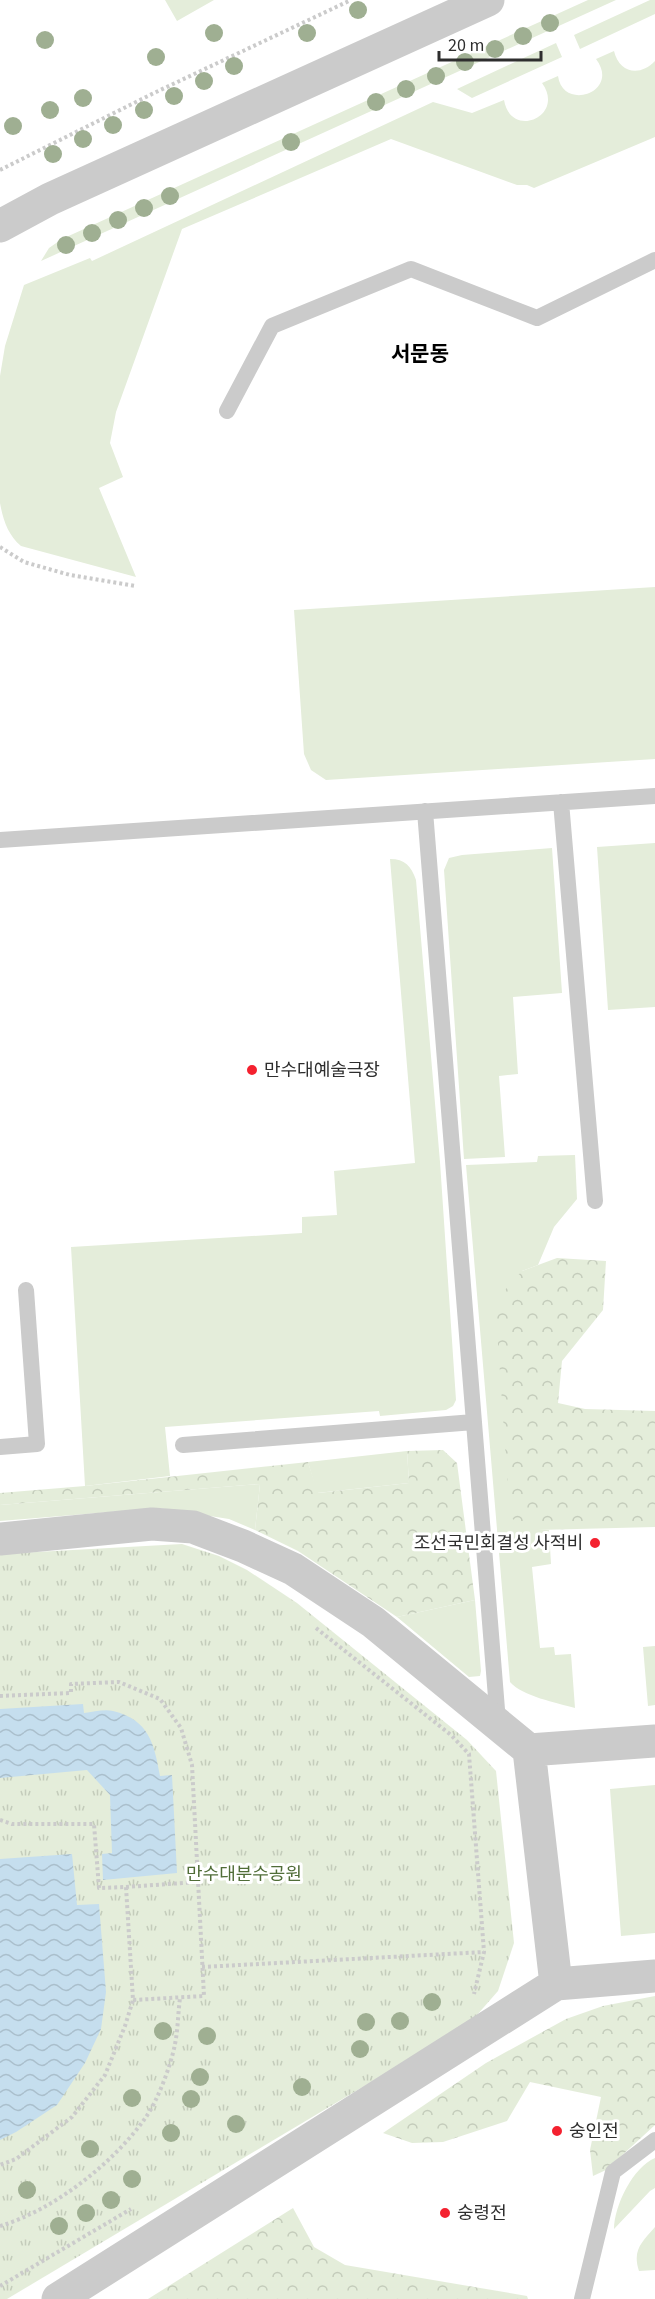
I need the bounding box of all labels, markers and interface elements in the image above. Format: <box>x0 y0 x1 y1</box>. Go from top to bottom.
scale bar <box>439 24 541 62</box>
text: 20 m <box>448 33 484 58</box>
district label: 서문동 <box>391 339 449 369</box>
place label: 만수대예술극장 <box>264 1058 380 1083</box>
marker: 만수대예술극장 <box>245 1063 259 1077</box>
place label: 조선국민회결성 사적비 <box>414 1531 583 1556</box>
marker: 조선국민회결성 사적비 <box>588 1536 602 1550</box>
park label: 만수대분수공원 <box>186 1862 302 1887</box>
place label: 숭인전 <box>569 2119 619 2144</box>
marker: 숭인전 <box>550 2124 564 2138</box>
place label: 숭령전 <box>457 2201 507 2226</box>
marker: 숭령전 <box>438 2206 452 2220</box>

